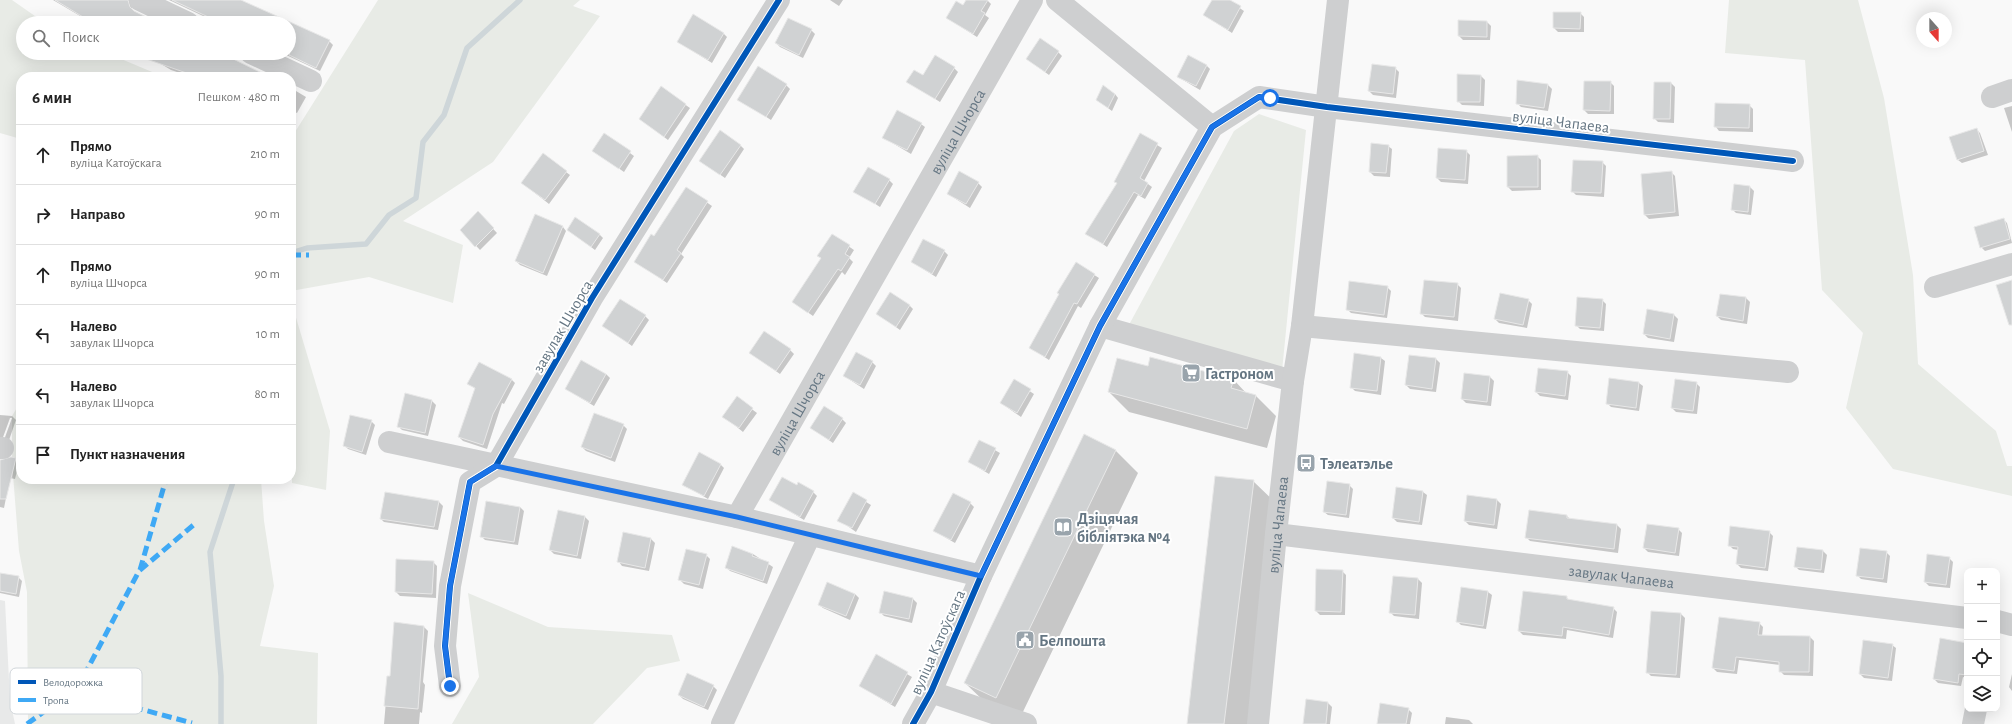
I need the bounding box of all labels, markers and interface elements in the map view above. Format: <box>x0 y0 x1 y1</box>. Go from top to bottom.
north arrow <box>1916 12 1952 48</box>
search box <box>16 16 296 60</box>
icon: search <box>30 27 52 49</box>
text: Поиск <box>62 30 100 45</box>
street label: вуліца Шчорса <box>927 87 988 177</box>
text: 6 мин <box>32 89 72 106</box>
route start <box>1261 89 1279 107</box>
text: Пешком · 480 m <box>198 91 280 104</box>
street label: вуліца Чапаева <box>1511 108 1610 137</box>
text: Прямо <box>70 139 112 154</box>
icon: ahead <box>32 144 54 166</box>
text: 210 m <box>250 148 280 161</box>
text: вуліца Катоўскага <box>70 157 162 170</box>
icon: right <box>32 204 54 226</box>
text: Направо <box>70 207 125 222</box>
text: 90 m <box>254 208 280 221</box>
text: Прямо <box>70 259 112 274</box>
icon: ahead <box>32 264 54 286</box>
text: 90 m <box>254 268 280 281</box>
text: вуліца Шчорса <box>70 277 147 290</box>
street label: завулак Шчорса <box>530 278 597 376</box>
text: Налево <box>70 319 117 334</box>
icon: left <box>32 324 54 346</box>
text: 10 m <box>256 328 280 341</box>
text: завулак Шчорса <box>70 337 154 350</box>
supermarket icon: Гастроном <box>1180 362 1202 384</box>
place label: Гастроном <box>1205 366 1274 382</box>
street label: вуліца Шчорса <box>767 368 828 459</box>
text: Налево <box>70 379 117 394</box>
icon: left <box>32 384 54 406</box>
text: 80 m <box>254 388 280 401</box>
text: завулак Шчорса <box>70 397 154 410</box>
icon: arrive <box>32 444 54 466</box>
text: Пункт назначения <box>70 447 185 462</box>
bus stop icon: Тэлеатэлье <box>1295 452 1317 474</box>
place label: Тэлеатэлье <box>1320 456 1393 472</box>
street label: вуліца Чапаева <box>1265 476 1291 574</box>
place label: Дзіцячая бібліятэка №4 <box>1077 511 1170 545</box>
library icon: Дзіцячая бібліятэка №4 <box>1052 516 1074 538</box>
street label: завулак Чапаева <box>1568 563 1675 591</box>
map controls <box>1964 568 2000 712</box>
button: + <box>1964 568 2000 604</box>
street label: вуліца Катоўскага <box>908 588 969 698</box>
button: − <box>1964 604 2000 640</box>
public building icon: Белпошта <box>1014 629 1036 651</box>
place label: Белпошта <box>1039 633 1106 649</box>
button: locate <box>1964 640 2000 676</box>
legend <box>10 668 142 714</box>
button: layers <box>1964 676 2000 712</box>
text: Велодорожка <box>43 677 103 688</box>
route end <box>441 677 459 695</box>
text: Тропа <box>43 695 69 706</box>

